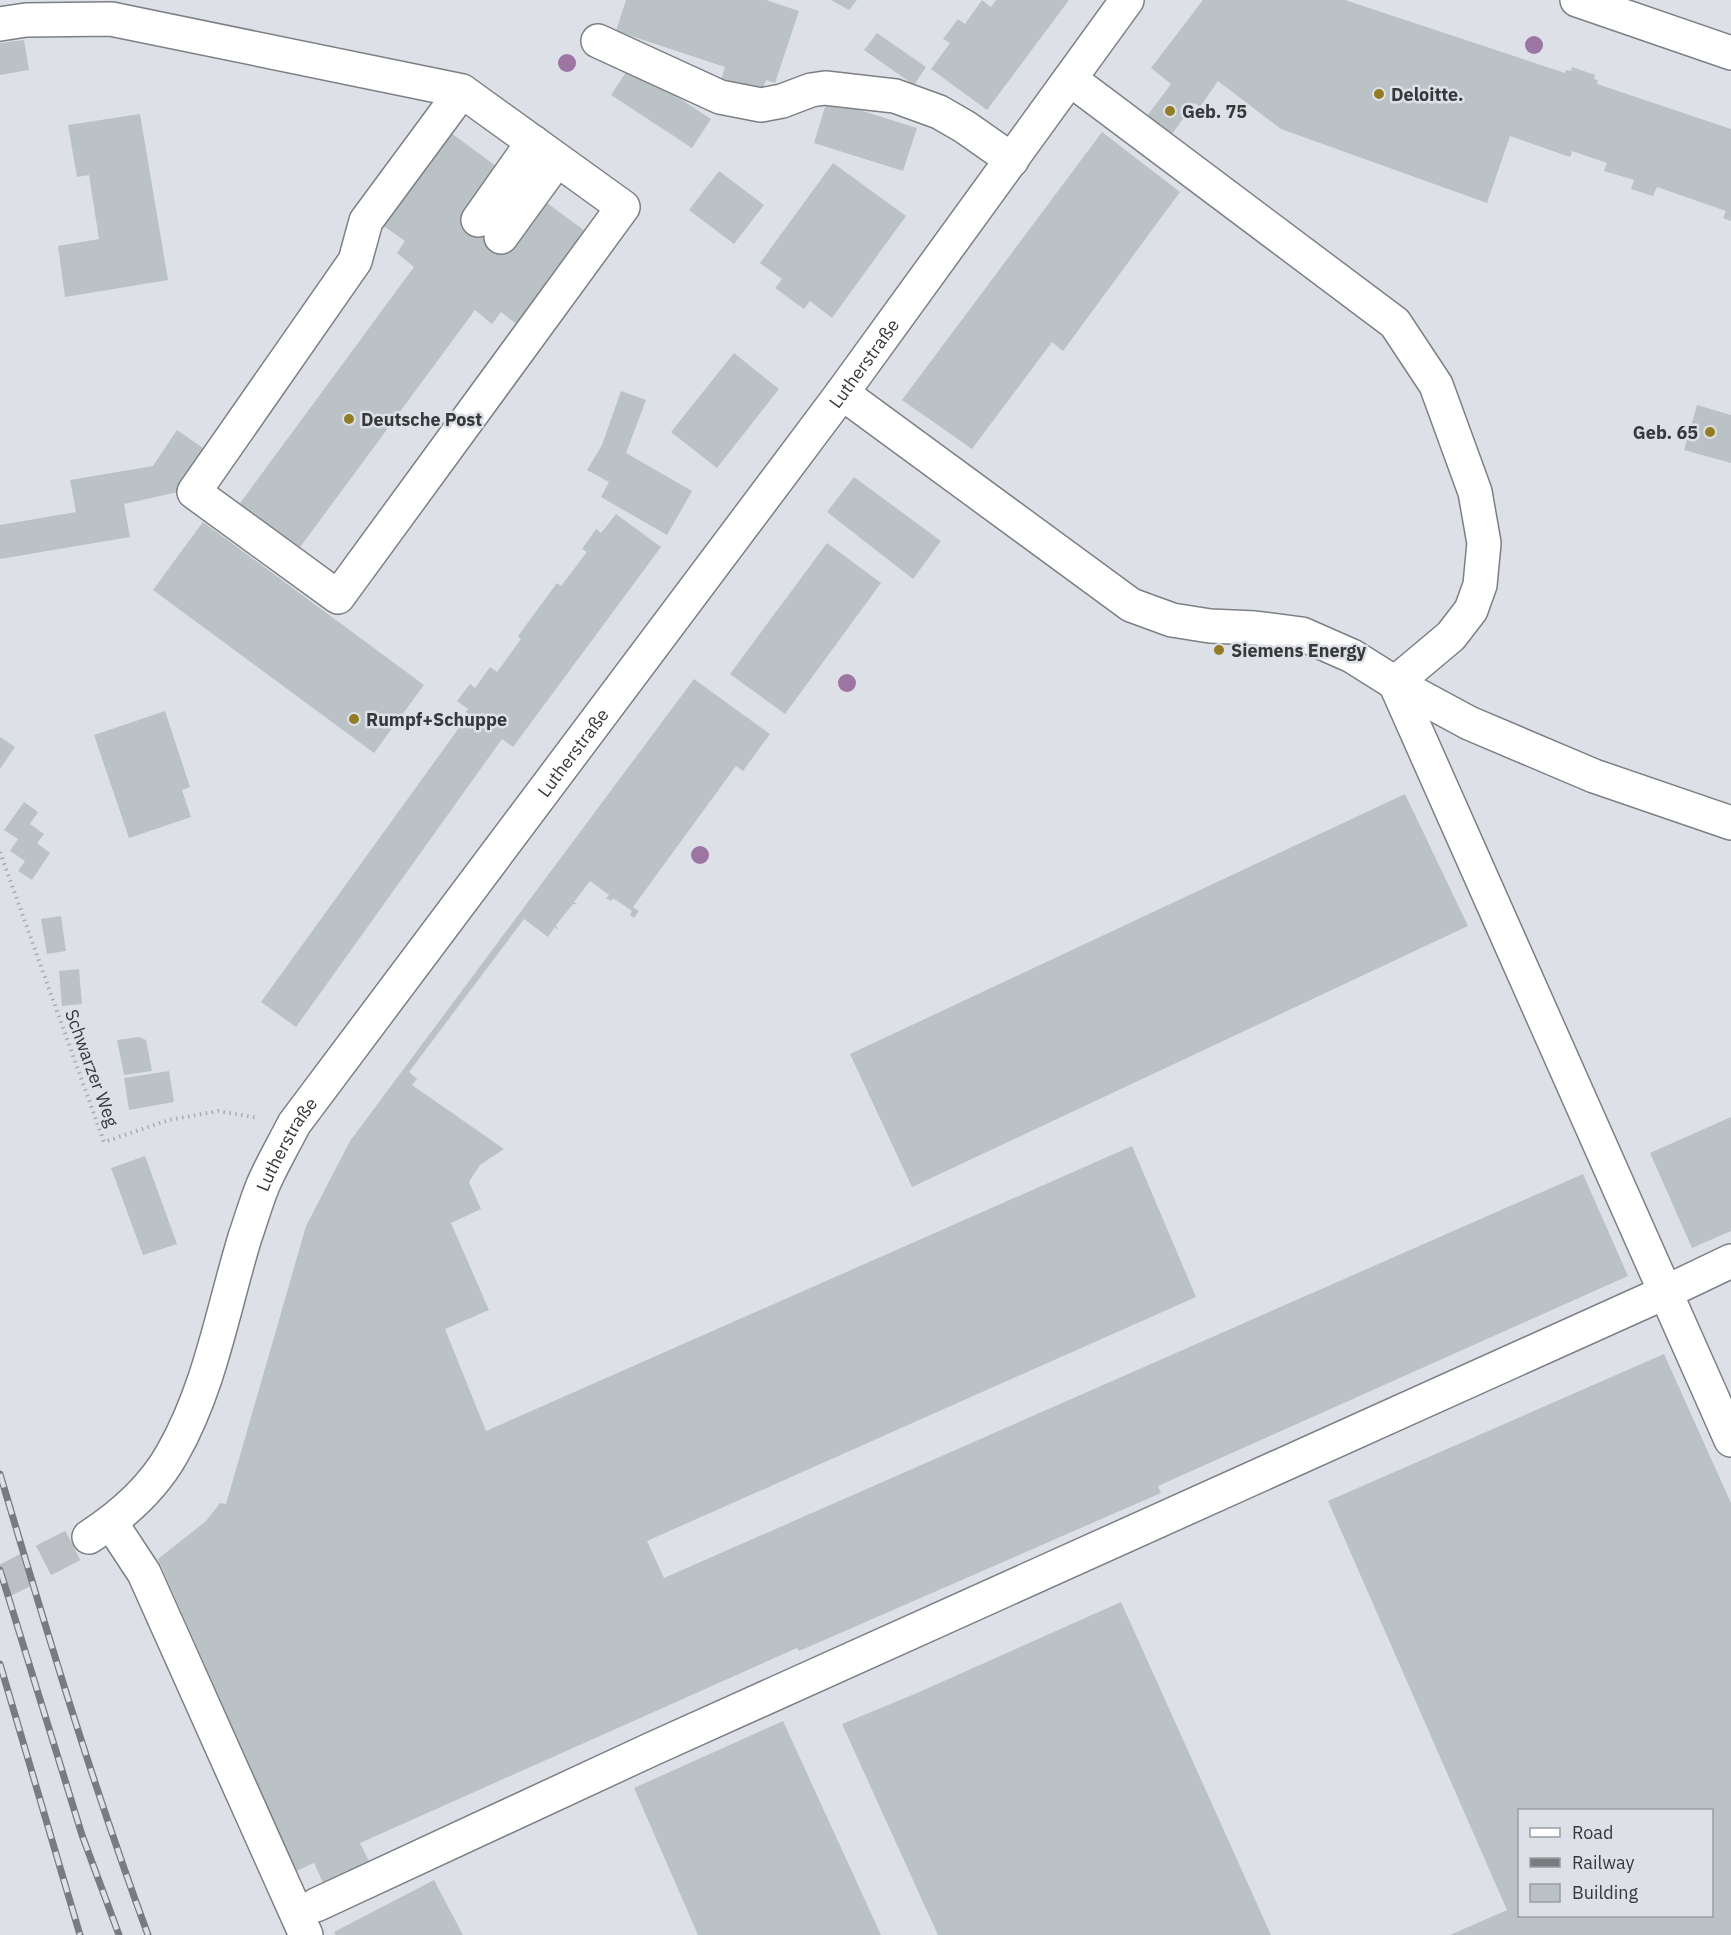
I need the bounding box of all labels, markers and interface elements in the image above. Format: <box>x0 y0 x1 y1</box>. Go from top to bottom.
place label: Deloitte. <box>1391 83 1463 106</box>
marker: Deloitte. <box>1372 87 1386 101</box>
place label: Geb. 75 <box>1182 100 1247 123</box>
marker: Geb. 75 <box>1163 104 1177 118</box>
street label: Lutherstraße <box>824 314 904 412</box>
place label: Deutsche Post <box>361 408 482 431</box>
marker: Deutsche Post <box>342 412 356 426</box>
place label: Geb. 65 <box>1633 421 1698 444</box>
marker: Geb. 65 <box>1703 425 1717 439</box>
place label: Siemens Energy <box>1231 639 1367 662</box>
marker: Siemens Energy <box>1212 643 1226 657</box>
street label: Lutherstraße <box>532 703 613 801</box>
place label: Rumpf+Schuppe <box>366 708 507 731</box>
marker: Rumpf+Schuppe <box>347 712 361 726</box>
street label: Schwarzer Weg <box>60 1006 124 1130</box>
street label: Lutherstraße <box>250 1092 322 1194</box>
legend <box>1518 1809 1713 1917</box>
text: Road <box>1572 1821 1613 1844</box>
text: Railway <box>1572 1851 1634 1874</box>
text: Building <box>1572 1881 1639 1904</box>

